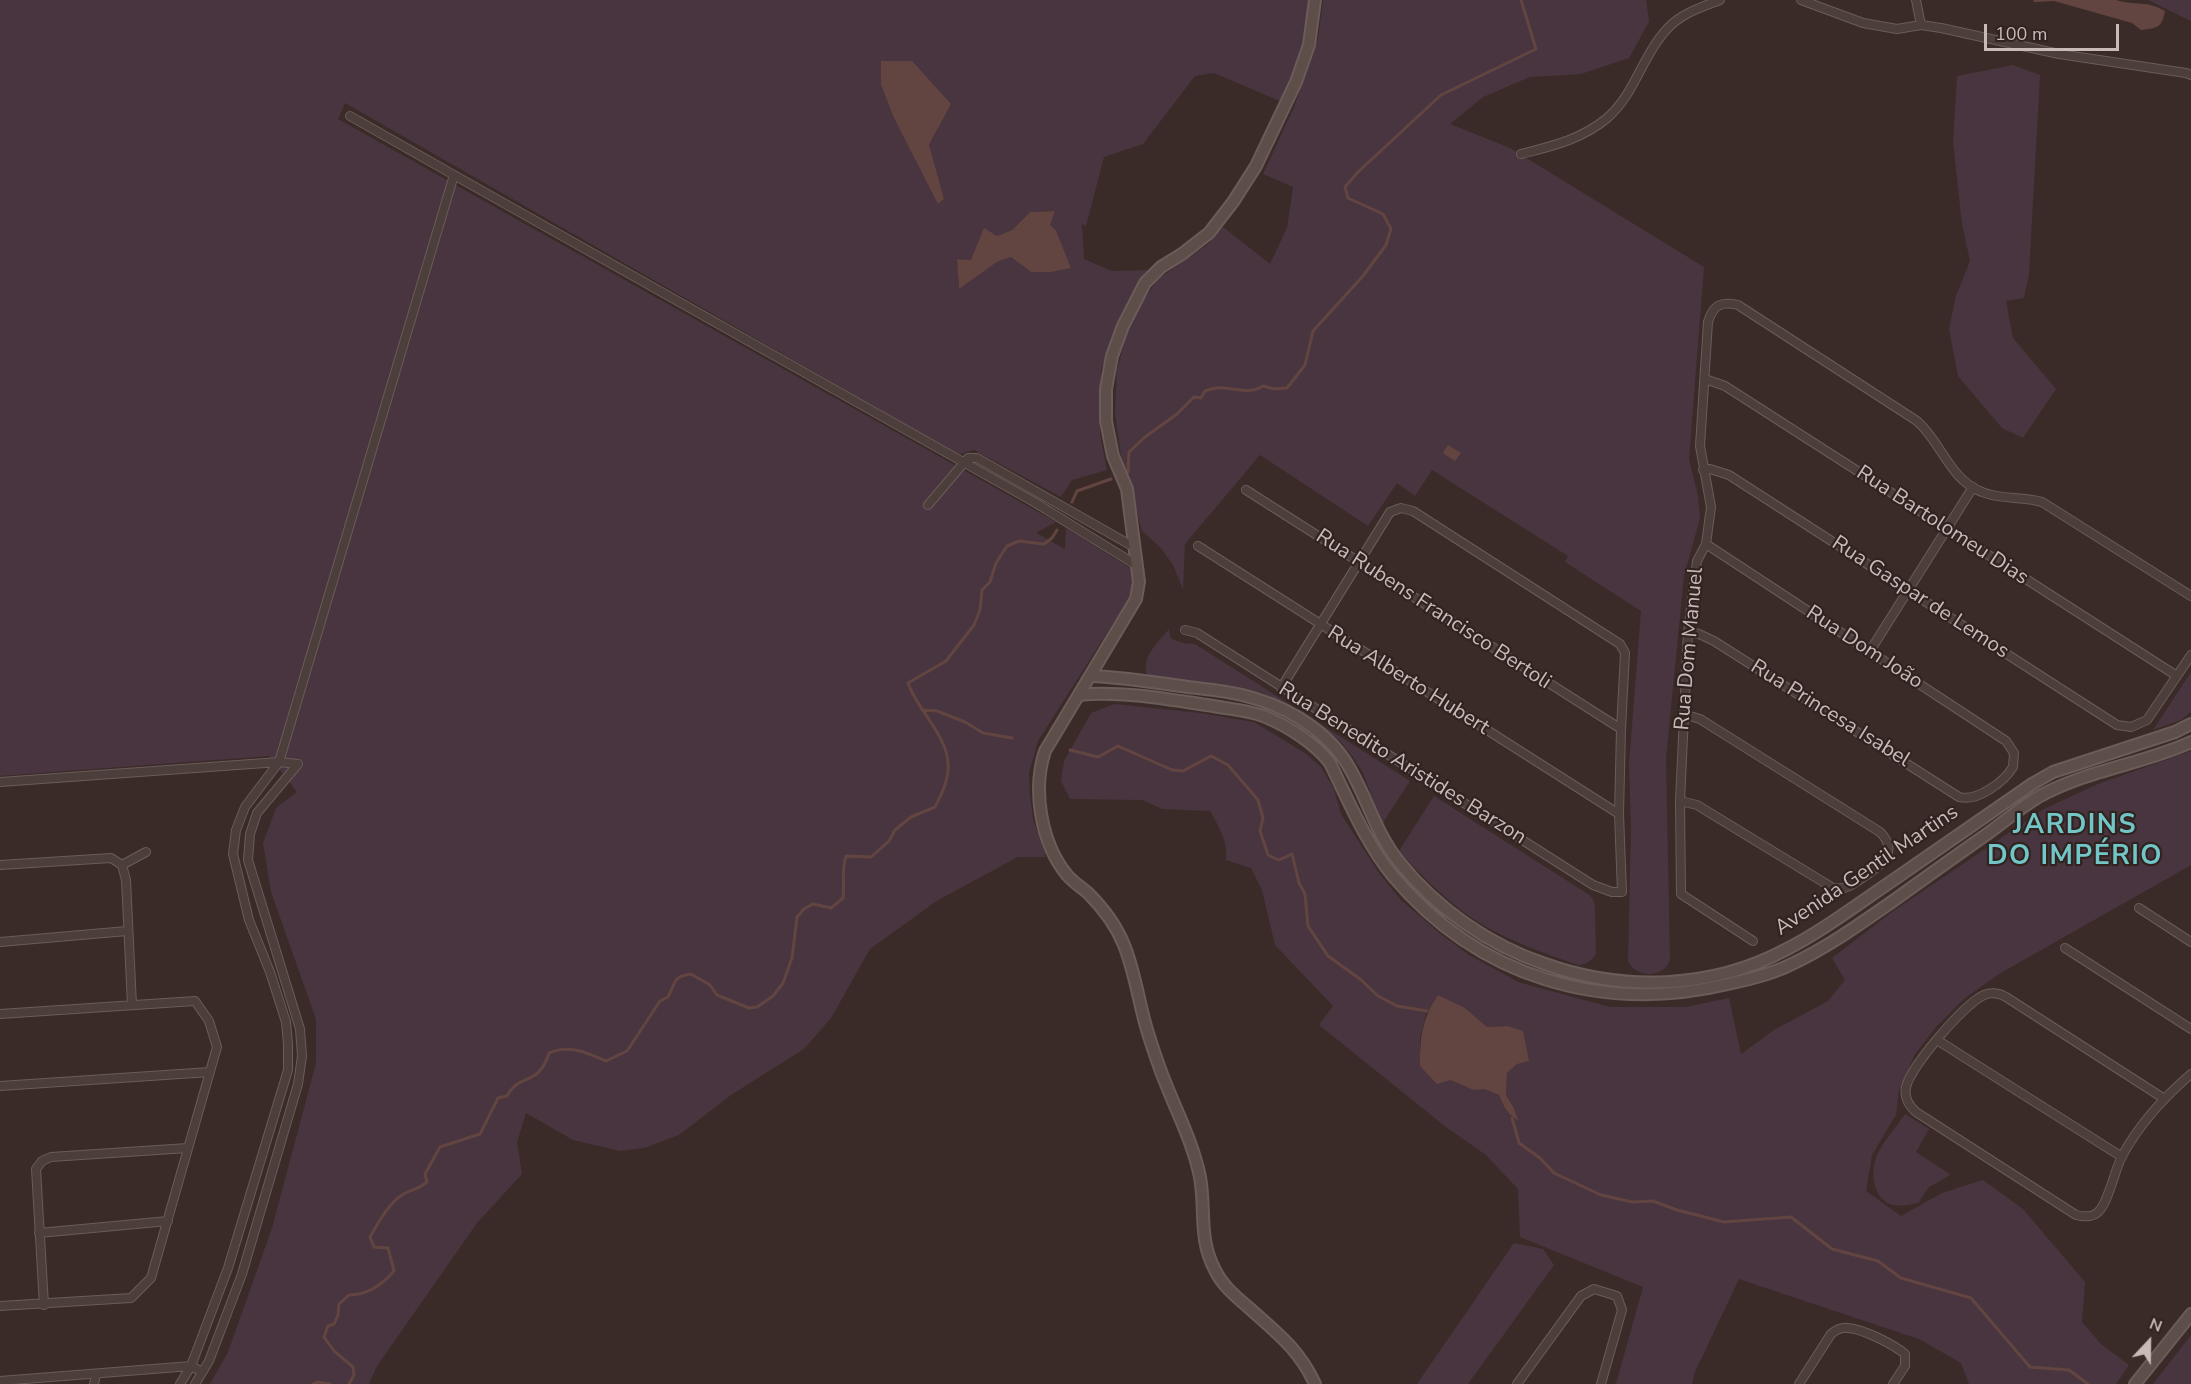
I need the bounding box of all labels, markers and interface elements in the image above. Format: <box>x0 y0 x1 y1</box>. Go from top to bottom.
scale bar <box>1987 12 2122 50</box>
text: 100 m <box>1995 22 2047 46</box>
street label: Rua Bartolomeu Dias <box>1851 461 2033 591</box>
street label: Rua Rubens Francisco Bertoli <box>1311 524 1555 696</box>
street label: Rua Gaspar de Lemos <box>1827 531 2013 665</box>
street label: Rua Dom Manuel <box>1670 567 1710 731</box>
street label: Rua Dom João <box>1801 601 1927 695</box>
street label: Rua Alberto Hubert <box>1322 621 1494 741</box>
street label: Rua Princesa Isabel <box>1746 655 1914 773</box>
street label: Rua Benedito Aristides Barzon <box>1274 677 1530 851</box>
street label: Avenida Gentil Martins <box>1771 800 1963 942</box>
district label: JARDINS DO IMPÉRIO <box>1987 810 2163 873</box>
north arrow <box>2119 1312 2179 1372</box>
text: N <box>2146 1313 2165 1338</box>

